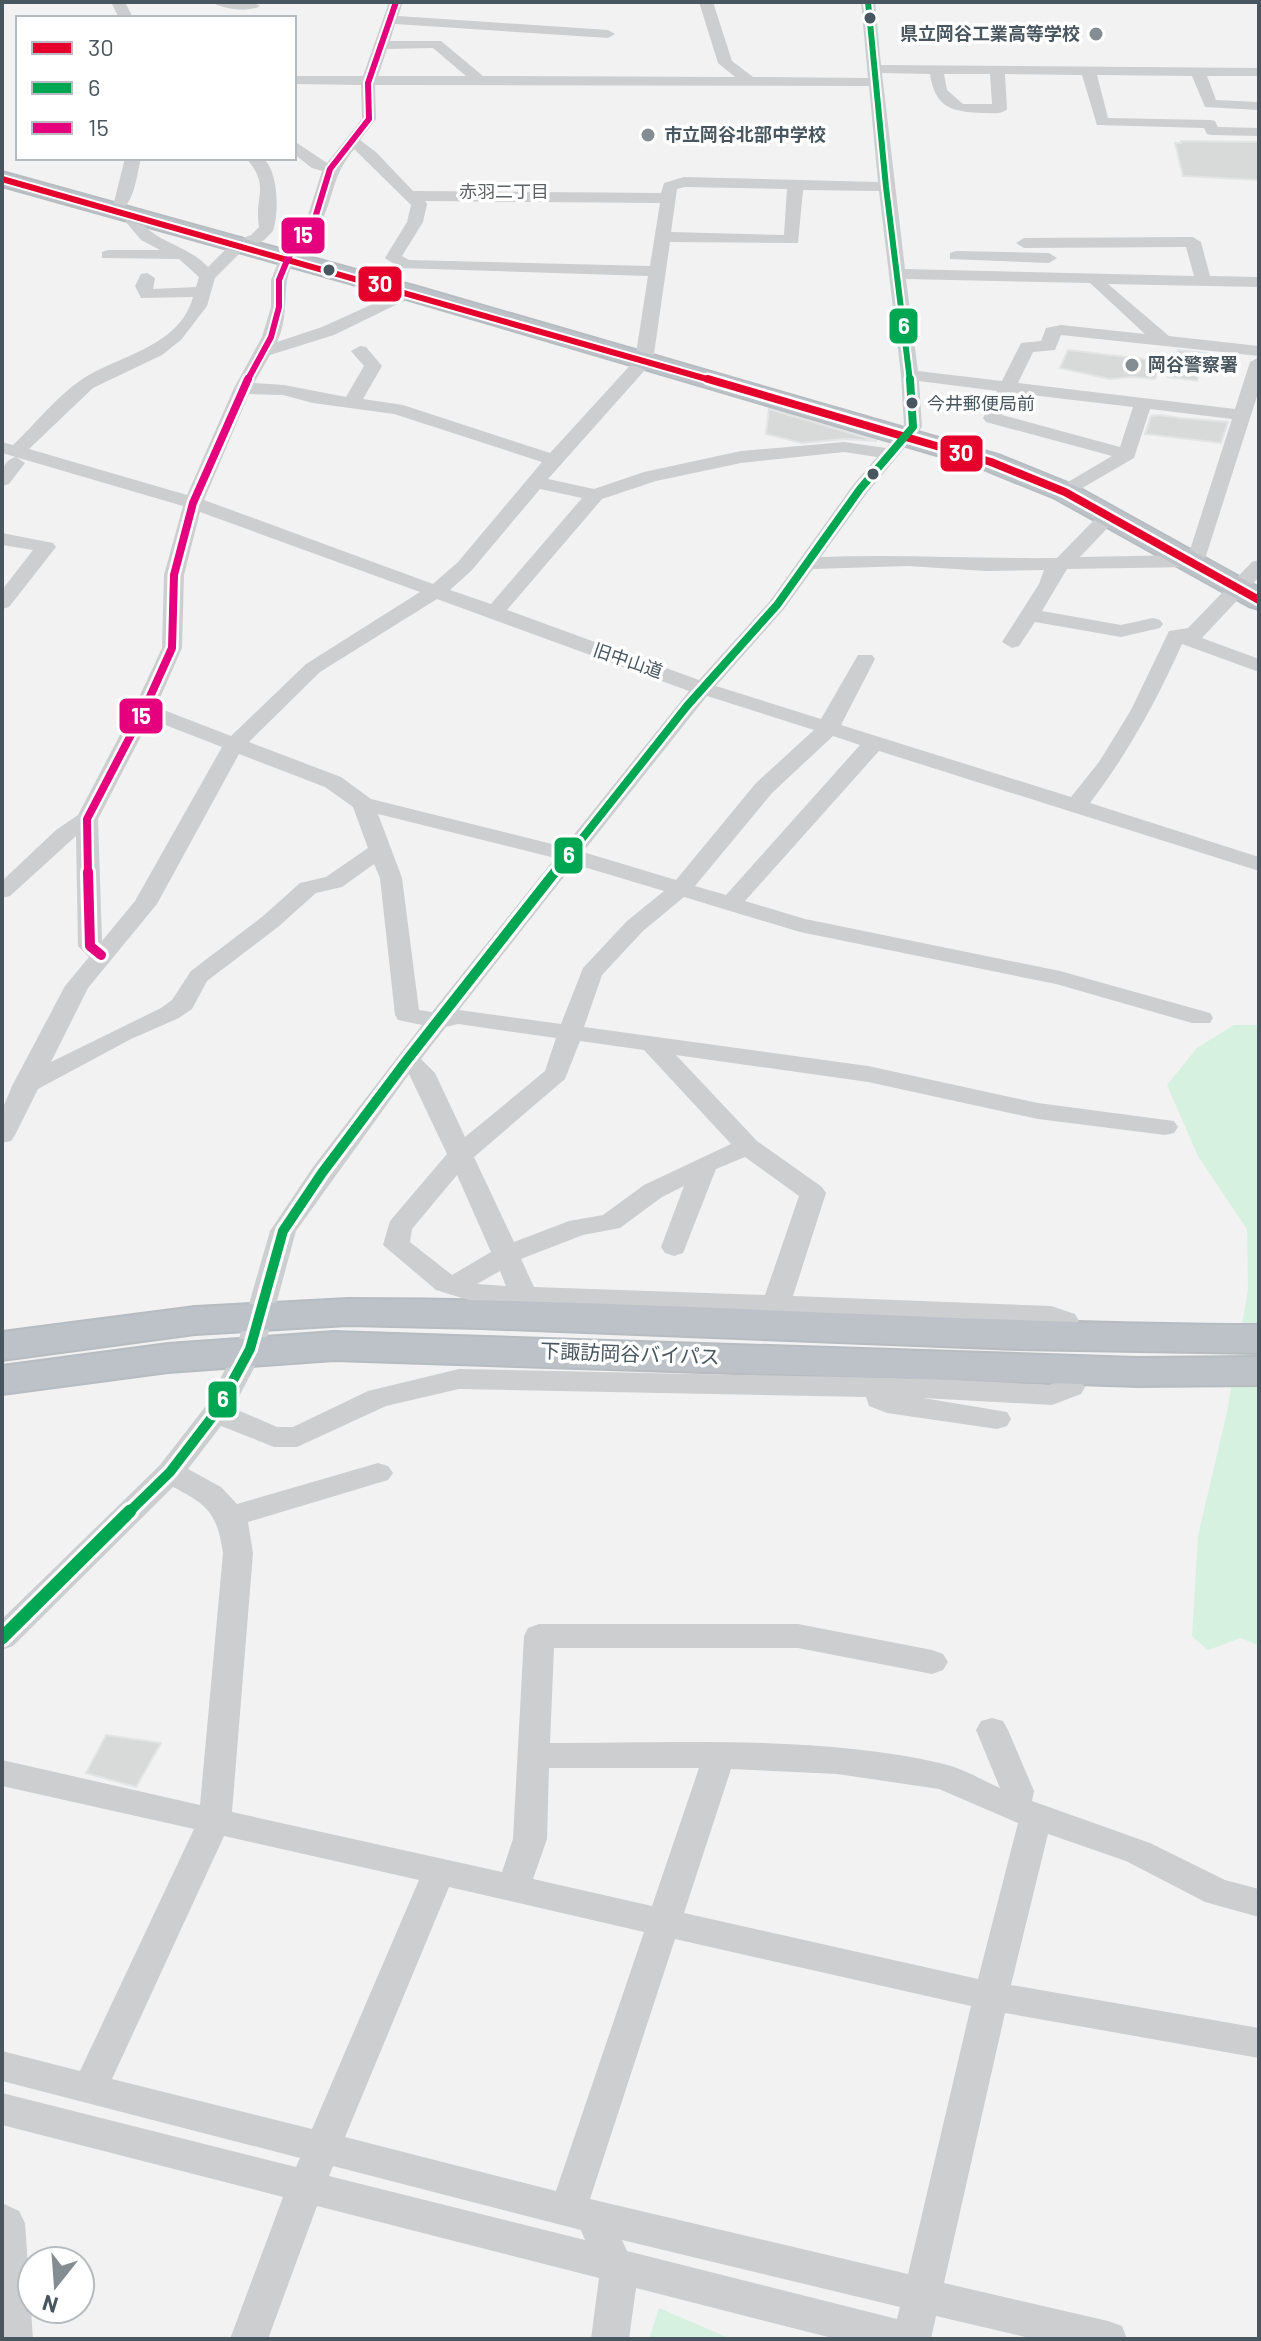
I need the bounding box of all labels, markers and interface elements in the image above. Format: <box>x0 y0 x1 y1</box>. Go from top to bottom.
unlabelled marker <box>862 10 878 26</box>
legend <box>16 16 296 160</box>
place label: 県立岡谷工業高等学校 <box>900 22 1080 44</box>
marker: 県立岡谷工業高等学校 <box>1087 25 1105 43</box>
text: 30 <box>88 32 114 61</box>
text: 6 <box>88 72 100 101</box>
text: 15 <box>88 112 109 141</box>
place label: 市立岡谷北部中学校 <box>664 123 826 145</box>
marker: 市立岡谷北部中学校 <box>639 126 657 144</box>
district label: 赤羽二丁目 <box>459 180 549 202</box>
line badge: 15 <box>280 216 326 255</box>
text: 15 <box>293 221 313 247</box>
unlabelled marker <box>321 262 337 278</box>
line badge: 30 <box>357 265 403 303</box>
text: 30 <box>368 270 392 296</box>
line badge: 6 <box>888 307 919 345</box>
text: 6 <box>898 312 910 338</box>
place label: 岡谷警察署 <box>1148 353 1238 375</box>
marker: 岡谷警察署 <box>1123 356 1141 374</box>
place label: 今井郵便局前 <box>927 392 1035 414</box>
marker: 今井郵便局前 <box>904 395 920 411</box>
line badge: 30 <box>939 434 984 473</box>
text: 30 <box>949 439 973 465</box>
unlabelled marker <box>865 466 881 482</box>
street label: 旧中山道 <box>591 638 666 682</box>
line badge: 15 <box>118 697 164 735</box>
text: 15 <box>131 702 151 728</box>
line badge: 6 <box>553 836 584 875</box>
text: 6 <box>563 841 575 867</box>
street label: 下諏訪岡谷バイパス <box>540 1338 720 1368</box>
line badge: 6 <box>207 1380 238 1419</box>
text: 6 <box>217 1385 229 1411</box>
north arrow <box>16 2245 96 2325</box>
text: N <box>39 2291 61 2320</box>

